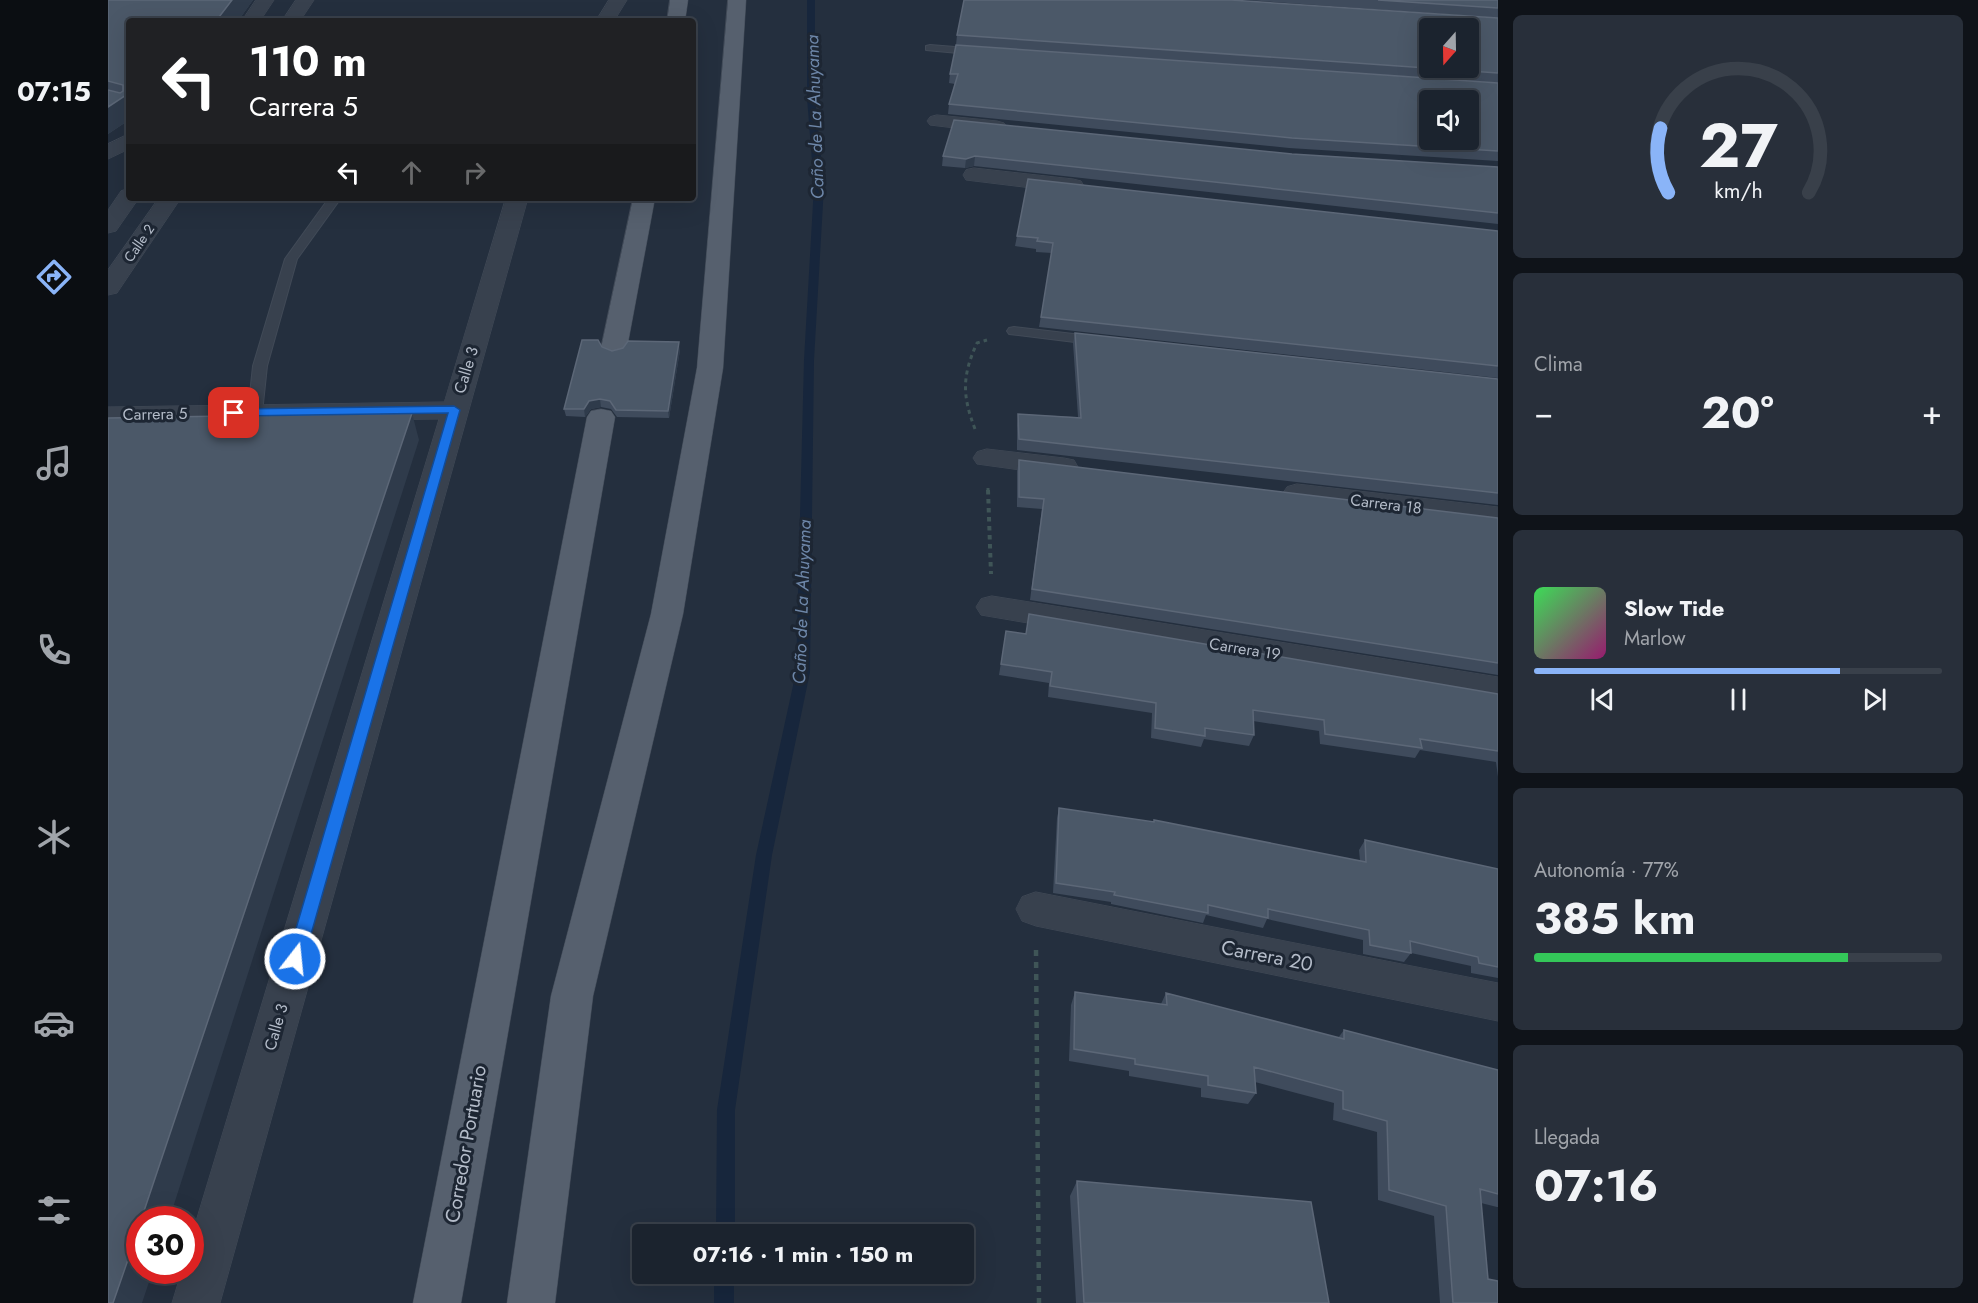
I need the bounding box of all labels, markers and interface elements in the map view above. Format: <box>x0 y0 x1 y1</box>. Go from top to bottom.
north arrow <box>1419 18 1479 78</box>
map controls <box>1419 18 1479 150</box>
text: 110 m <box>249 31 367 92</box>
water label: Caño de La Ahuyama <box>799 34 831 200</box>
icon: left <box>150 42 228 120</box>
text: 07:15 <box>17 72 91 111</box>
text: Carrera 5 <box>249 87 358 126</box>
button: sound <box>1419 90 1479 150</box>
text: 27 <box>1699 100 1778 190</box>
icon: left <box>332 156 365 189</box>
icon: ahead <box>395 156 428 189</box>
icon: right <box>458 156 491 189</box>
text: km/h <box>1714 176 1762 207</box>
street label: Calle 2 <box>119 220 159 266</box>
icon: directions <box>33 256 75 298</box>
street label: Calle 3 <box>448 344 484 396</box>
text: Clima <box>1534 350 1583 379</box>
text: 20° <box>1701 380 1774 445</box>
pin <box>208 387 259 438</box>
text: − <box>1534 389 1553 436</box>
text: + <box>1922 389 1942 436</box>
icon: arrive <box>217 396 250 429</box>
street label: Carrera 5 <box>122 402 188 426</box>
icon: music <box>33 442 75 484</box>
street label: Carrera 18 <box>1349 488 1423 520</box>
water label: Caño de La Ahuyama <box>786 519 818 685</box>
text: Slow Tide <box>1624 592 1724 624</box>
text: Marlow <box>1624 624 1686 653</box>
icon: phone <box>33 629 75 671</box>
street label: Carrera 19 <box>1208 632 1282 666</box>
icon: previous <box>1586 683 1619 716</box>
icon: pause <box>1722 683 1755 716</box>
icon: next <box>1858 683 1891 716</box>
icon: climate <box>33 816 75 858</box>
text: Autonomía · 77% <box>1534 856 1679 885</box>
text: 385 km <box>1534 886 1696 951</box>
position arrow <box>263 927 327 991</box>
street label: Carrera 20 <box>1219 933 1315 979</box>
street label: Calle 3 <box>258 1001 294 1053</box>
icon: car <box>33 1002 75 1044</box>
street label: Corredor Portuario <box>438 1063 494 1225</box>
text: Llegada <box>1534 1123 1600 1152</box>
text: 07:16 <box>1534 1153 1658 1218</box>
icon: filters <box>33 1189 75 1231</box>
speed limit sign: 30 <box>126 1206 204 1284</box>
text: 07:16 · 1 min · 150 m <box>693 1238 913 1270</box>

